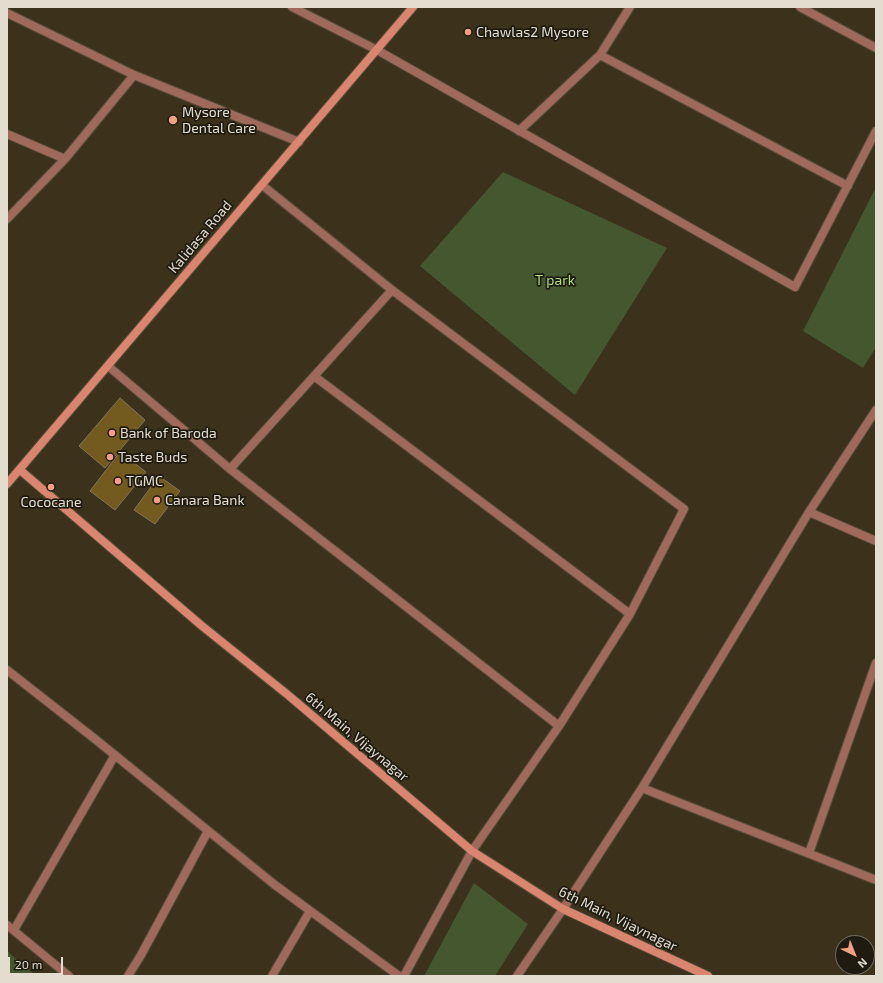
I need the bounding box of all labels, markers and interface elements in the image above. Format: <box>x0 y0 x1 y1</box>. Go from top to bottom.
place label: Chawlas2 Mysore <box>476 24 589 40</box>
marker: Chawlas2 Mysore <box>463 27 473 37</box>
place label: Mysore Dental Care <box>182 104 256 136</box>
marker: Mysore Dental Care <box>167 114 179 126</box>
street label: Kalidasa Road <box>165 197 235 277</box>
park label: T park <box>535 272 575 288</box>
place label: Bank of Baroda <box>120 425 217 441</box>
marker: Bank of Baroda <box>107 428 117 438</box>
place label: Taste Buds <box>118 449 187 465</box>
marker: Taste Buds <box>105 452 115 462</box>
place label: TGMC <box>126 473 163 489</box>
marker: TGMC <box>113 476 123 486</box>
marker: Cococane <box>46 482 56 492</box>
place label: Canara Bank <box>165 492 245 508</box>
place label: Cococane <box>21 494 81 510</box>
marker: Canara Bank <box>152 495 162 505</box>
street label: 6th Main, Vijaynagar <box>302 689 412 785</box>
street label: 6th Main, Vijaynagar <box>556 883 680 955</box>
north arrow <box>835 935 875 975</box>
scale bar <box>10 949 65 975</box>
text: N <box>856 956 870 971</box>
text: 20 m <box>15 957 42 971</box>

